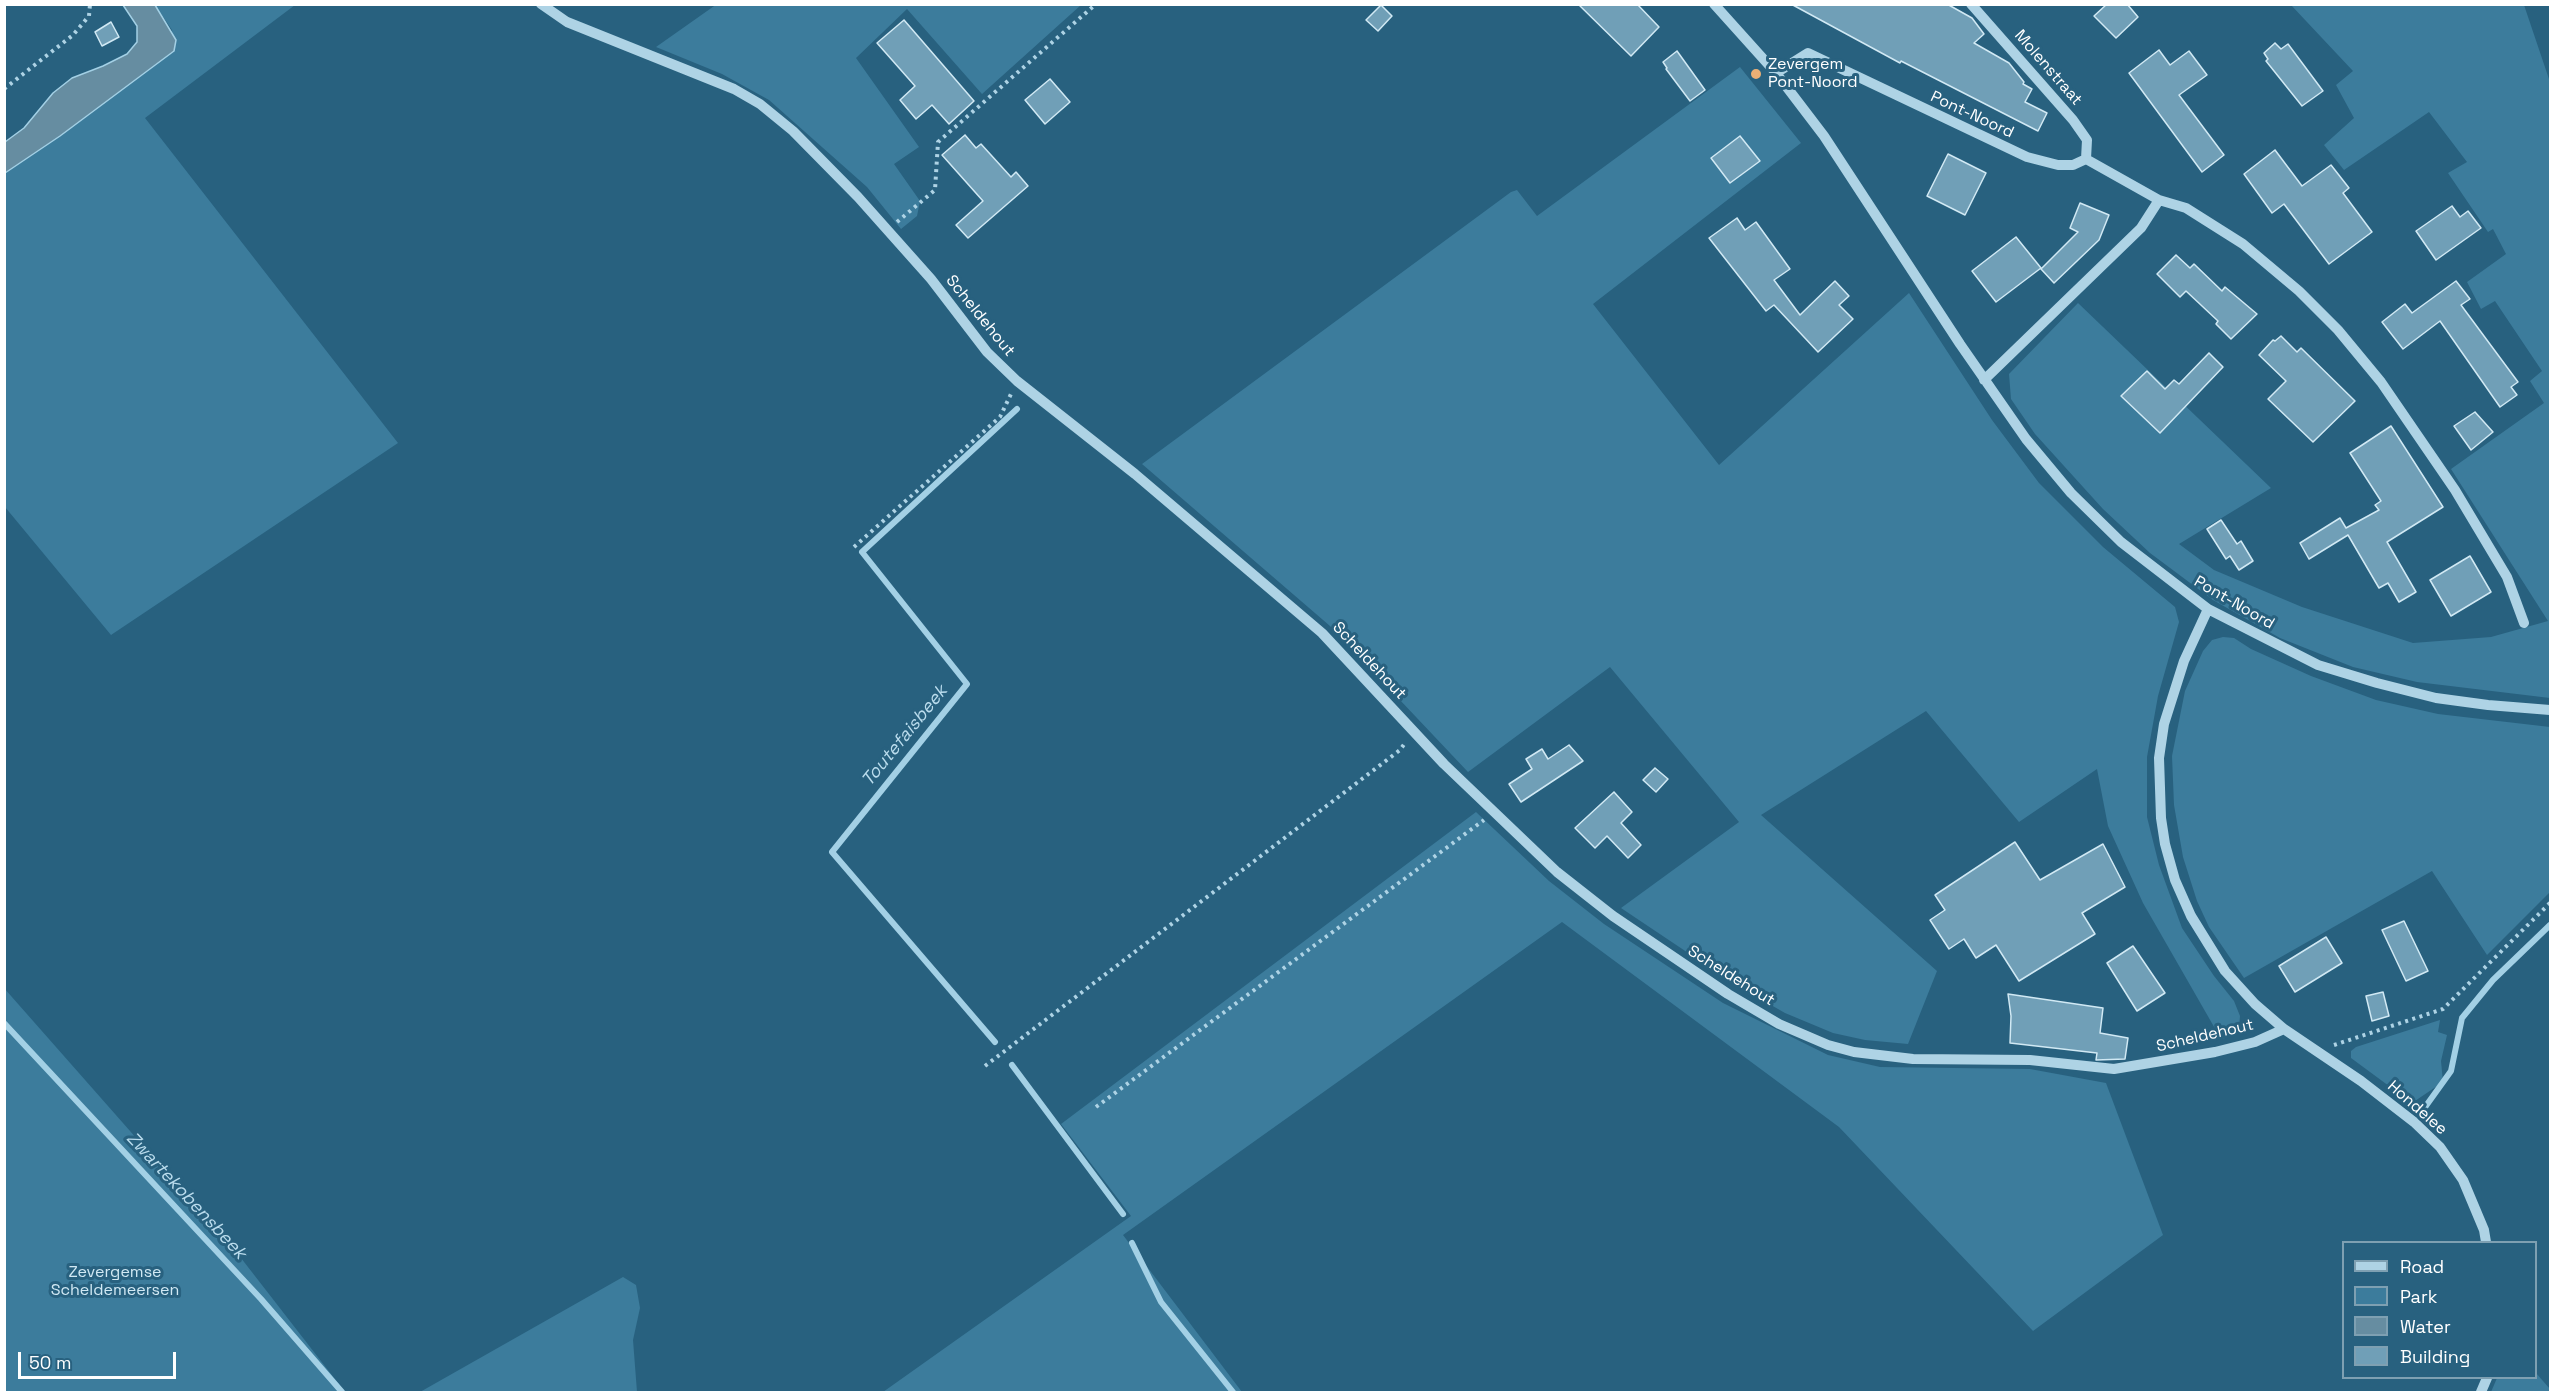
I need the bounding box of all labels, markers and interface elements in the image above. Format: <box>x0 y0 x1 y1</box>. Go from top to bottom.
street label: Molenstraat <box>2010 26 2086 110</box>
place label: Zevergem Pont-Noord <box>1768 55 1858 93</box>
marker: Zevergem Pont-Noord <box>1749 67 1763 81</box>
street label: Pont-Noord <box>1927 87 2017 143</box>
street label: Scheldehout <box>941 271 1019 361</box>
street label: Pont-Noord <box>2190 572 2278 634</box>
street label: Scheldehout <box>1328 618 1410 704</box>
water label: Toutefaisbeek <box>858 681 952 791</box>
street label: Scheldehout <box>1684 942 1778 1010</box>
street label: Scheldehout <box>2155 1015 2255 1057</box>
street label: Hondelee <box>2383 1077 2451 1139</box>
water label: Zwartekobensbeek <box>122 1128 250 1264</box>
legend <box>2342 1241 2537 1379</box>
text: Road <box>2400 1255 2444 1278</box>
park label: Zevergemse Scheldemeersen <box>51 1263 179 1301</box>
text: Park <box>2400 1285 2437 1308</box>
text: Water <box>2400 1315 2451 1338</box>
scale bar <box>21 1340 178 1378</box>
text: Building <box>2400 1345 2470 1368</box>
text: 50 m <box>29 1351 71 1374</box>

